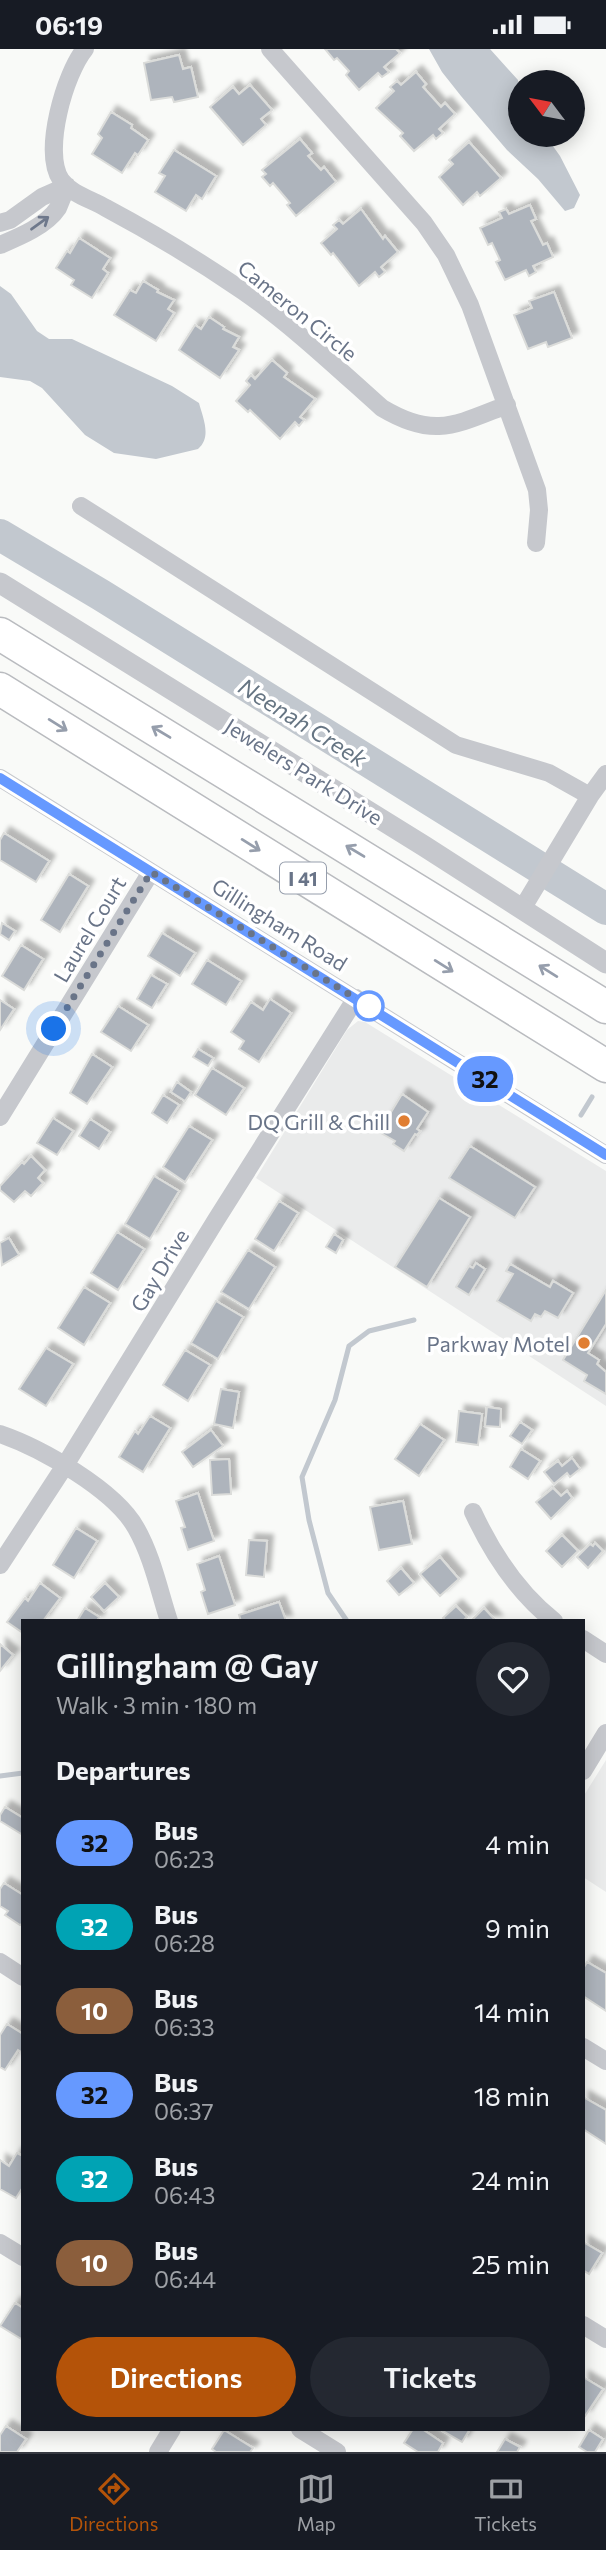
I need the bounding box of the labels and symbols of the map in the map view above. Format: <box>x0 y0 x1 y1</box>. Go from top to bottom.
north arrow <box>508 70 584 147</box>
one-way arrow <box>30 215 49 230</box>
street label: Cameron Circle <box>233 254 363 366</box>
water label: Neenah Creek <box>234 672 373 773</box>
street label: Jewelers Park Drive <box>221 712 387 830</box>
one-way arrow <box>47 718 67 732</box>
one-way arrow <box>152 725 171 740</box>
one-way arrow <box>240 839 260 853</box>
one-way arrow <box>346 843 366 857</box>
road number: I 41 <box>280 863 326 893</box>
street label: Laurel Court <box>48 872 130 986</box>
street label: Gillingham Road <box>208 872 352 976</box>
one-way arrow <box>434 958 453 973</box>
one-way arrow <box>539 964 559 978</box>
unlabelled marker <box>354 991 384 1021</box>
your location <box>36 1011 71 1046</box>
line badge: 32 <box>454 1056 516 1102</box>
place label: DQ Grill & Chill <box>248 1109 390 1134</box>
marker: DQ Grill & Chill <box>396 1113 412 1129</box>
street label: Gay Drive <box>125 1224 193 1316</box>
place label: Parkway Motel <box>427 1331 570 1356</box>
marker: Parkway Motel <box>576 1335 592 1351</box>

